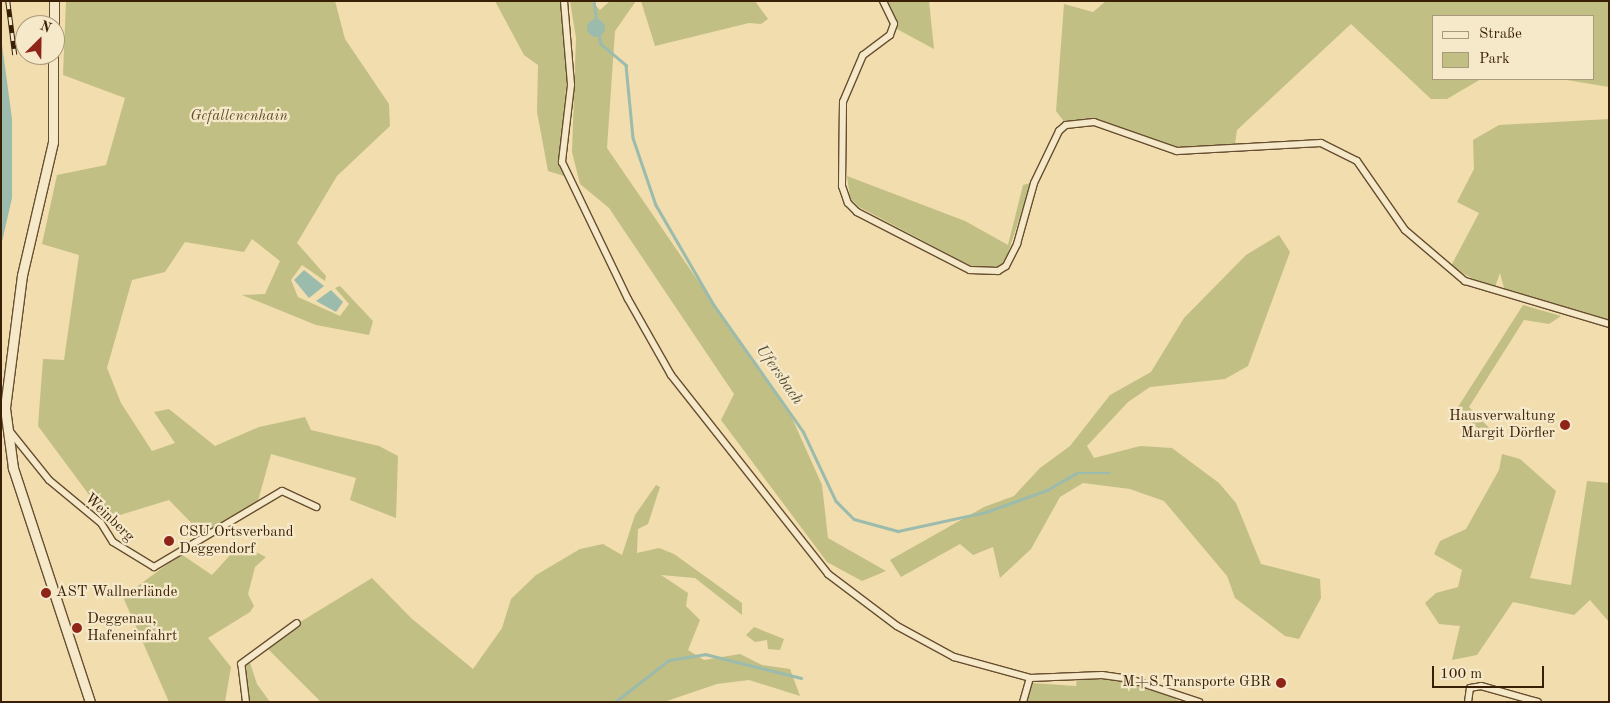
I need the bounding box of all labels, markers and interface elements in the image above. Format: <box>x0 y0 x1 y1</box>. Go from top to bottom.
north arrow <box>15 15 65 65</box>
legend <box>1432 15 1595 80</box>
text: N <box>38 19 53 36</box>
text: Straße <box>1479 27 1522 42</box>
text: Park <box>1479 52 1510 67</box>
park label: Gefallenenhain <box>190 108 288 126</box>
water label: Ufersbach <box>751 341 807 409</box>
place label: Hausverwaltung Margit Dörfler <box>1449 407 1555 442</box>
marker: Hausverwaltung Margit Dörfler <box>1559 419 1571 431</box>
street label: Weinberg <box>80 490 138 546</box>
place label: CSU Ortsverband Deggendorf <box>179 523 294 558</box>
marker: CSU Ortsverband Deggendorf <box>163 535 175 547</box>
place label: AST Wallnerlände <box>56 584 177 602</box>
marker: AST Wallnerlände <box>40 587 52 599</box>
place label: Deggenau, Hafeneinfahrt <box>87 610 177 645</box>
marker: Deggenau, Hafeneinfahrt <box>71 622 83 634</box>
scale bar <box>1435 656 1548 688</box>
text: 100 m <box>1440 667 1482 682</box>
place label: M+S Transporte GBR <box>1122 674 1271 692</box>
marker: M+S Transporte GBR <box>1275 677 1287 689</box>

